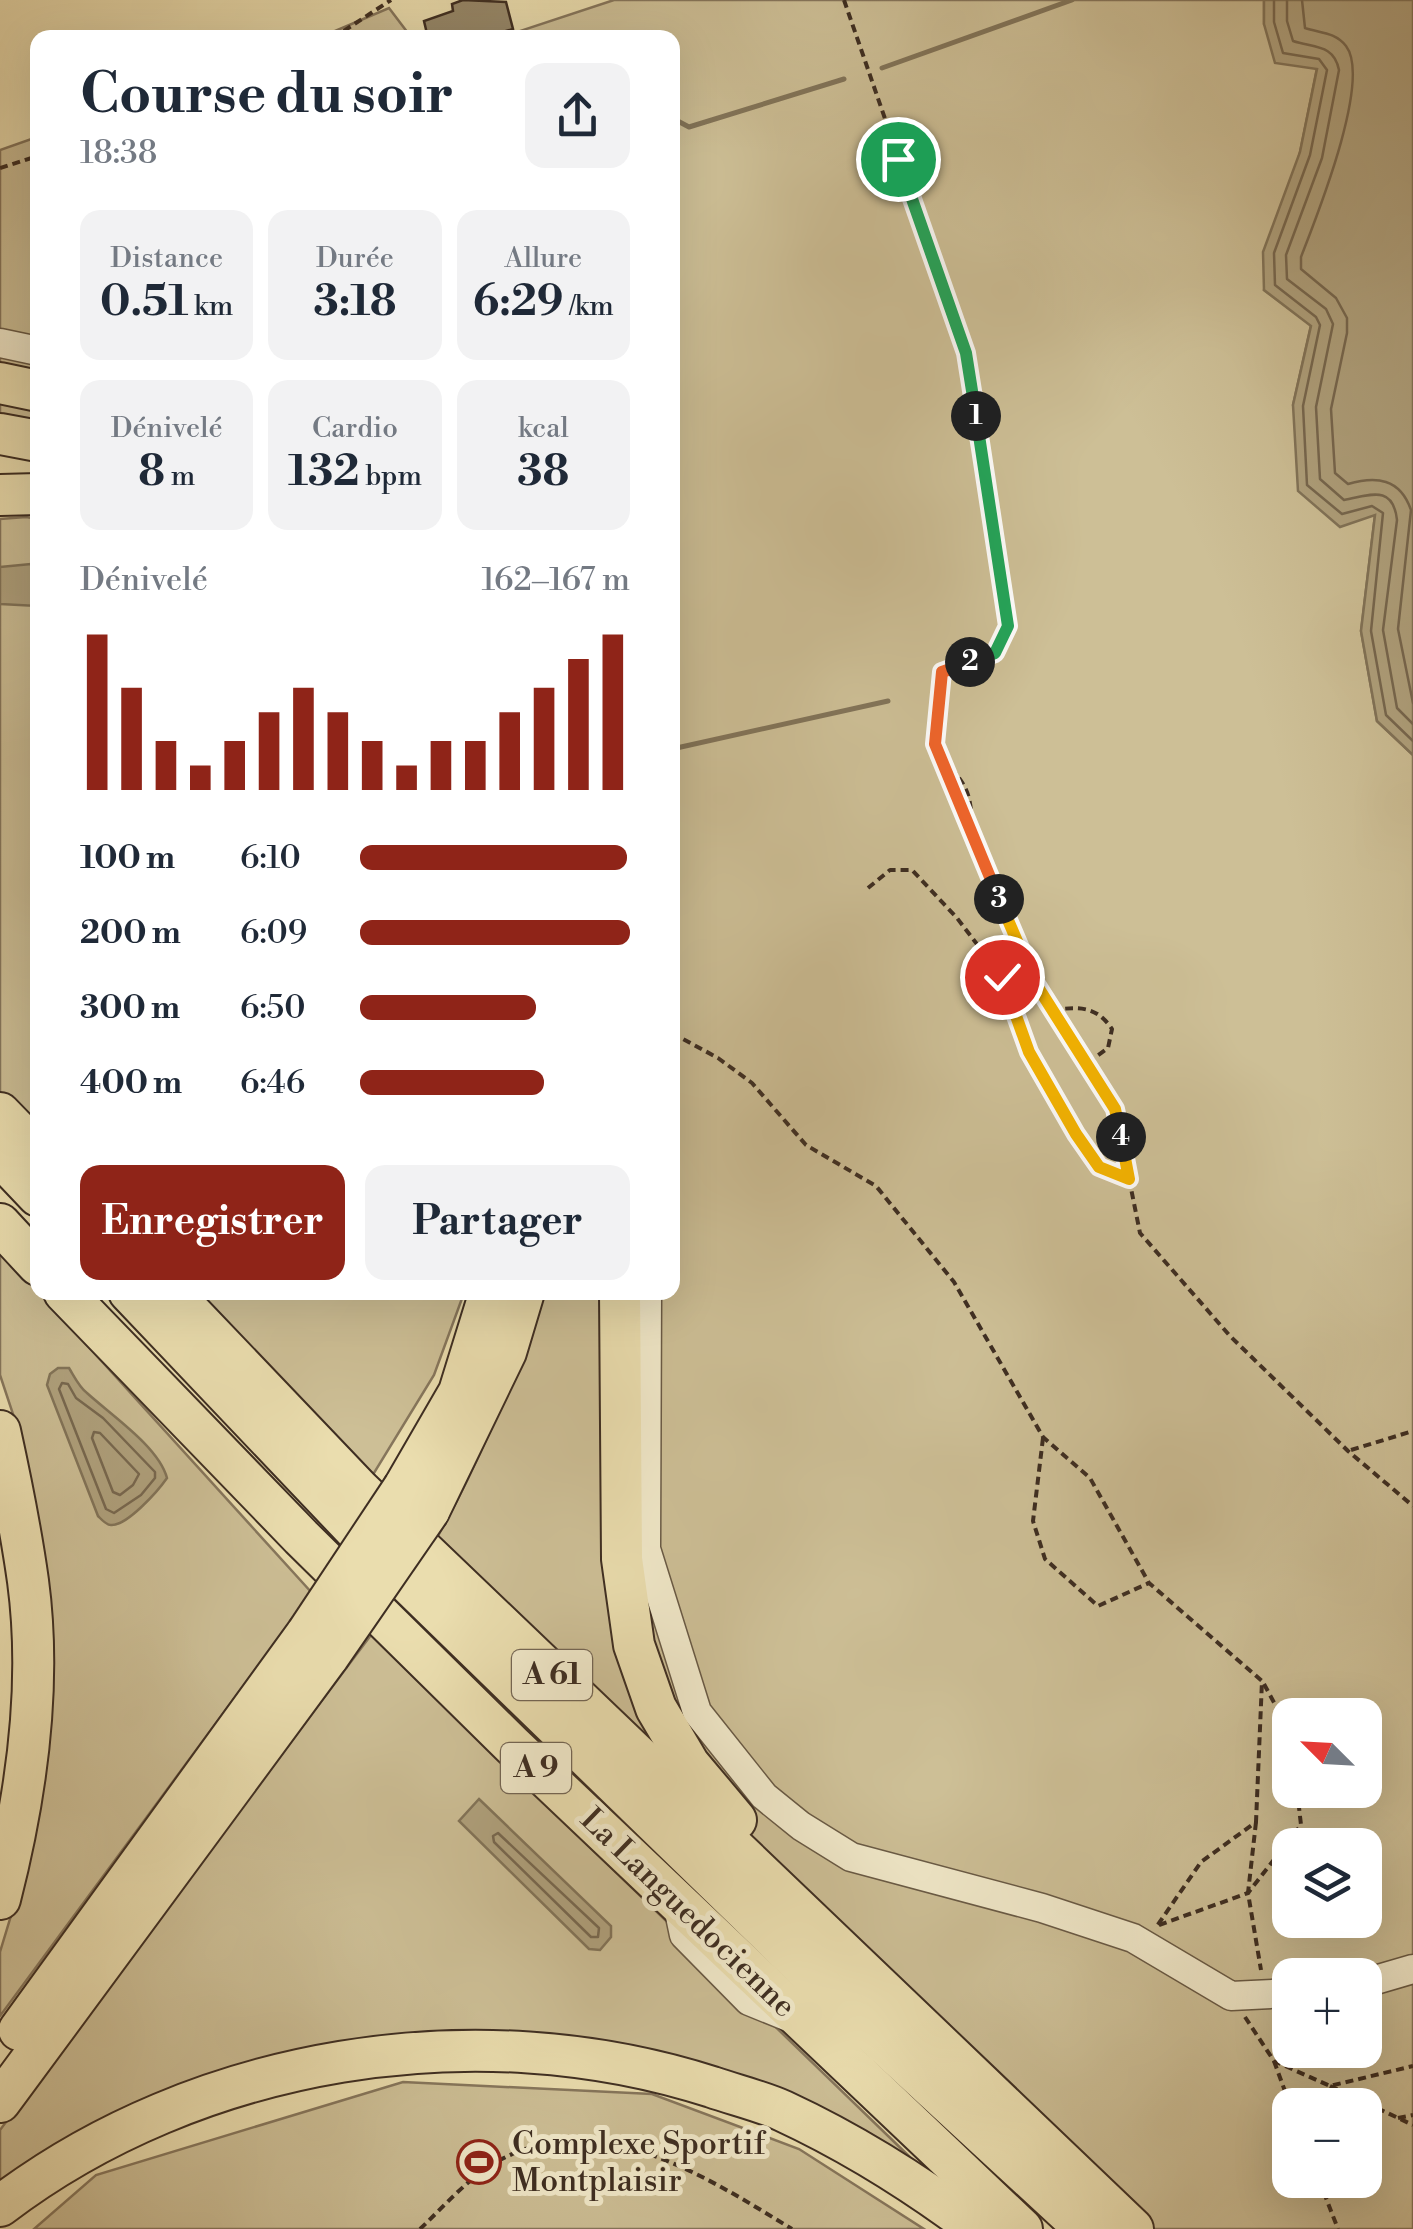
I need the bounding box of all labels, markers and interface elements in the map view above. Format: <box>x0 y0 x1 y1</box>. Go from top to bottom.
text: Course du soir <box>80 61 454 130</box>
button: share <box>525 63 630 168</box>
pin <box>856 117 941 202</box>
icon: arrive <box>871 132 926 187</box>
text: 18:38 <box>80 133 157 173</box>
text: Distance <box>110 241 223 276</box>
text: Durée <box>316 241 394 276</box>
text: Allure <box>504 241 582 276</box>
text: 0.51 <box>100 276 188 329</box>
text: 3:18 <box>313 276 397 329</box>
text: 6:29 <box>473 276 564 329</box>
text: km <box>188 289 233 324</box>
text: /km <box>564 289 614 324</box>
pin: 1 <box>951 391 1001 441</box>
text: 1 <box>969 398 983 433</box>
text: Dénivelé <box>111 411 223 446</box>
text: Cardio <box>312 411 398 446</box>
text: kcal <box>518 411 569 446</box>
text: 8 <box>138 446 165 499</box>
text: 132 <box>288 446 360 499</box>
text: 38 <box>517 446 569 499</box>
text: m <box>165 459 195 494</box>
text: bpm <box>360 459 422 494</box>
text: Dénivelé <box>80 560 208 600</box>
text: 162–167 m <box>481 560 630 600</box>
pin: 2 <box>945 637 995 687</box>
text: 2 <box>961 644 979 679</box>
text: 100 m <box>80 838 175 878</box>
text: 6:10 <box>240 838 301 878</box>
pin: 3 <box>974 874 1024 924</box>
text: 3 <box>991 881 1007 916</box>
text: 200 m <box>80 913 181 953</box>
text: 6:09 <box>240 913 307 953</box>
pin <box>960 935 1045 1020</box>
icon: check <box>975 950 1030 1005</box>
text: 300 m <box>80 988 180 1028</box>
text: 6:50 <box>240 988 305 1028</box>
text: 400 m <box>80 1063 182 1103</box>
text: 6:46 <box>240 1063 305 1103</box>
pin: 4 <box>1096 1112 1146 1162</box>
text: 4 <box>1112 1119 1130 1154</box>
button: Enregistrer <box>80 1165 345 1280</box>
button: Partager <box>365 1165 630 1280</box>
road number: A 61 <box>512 1650 592 1700</box>
north arrow <box>1272 1698 1382 1808</box>
map controls <box>1272 1698 1382 2198</box>
road number: A 9 <box>501 1743 571 1793</box>
street label: La Languedocienne <box>572 1800 804 2026</box>
button: layers <box>1272 1828 1382 1938</box>
button: + <box>1272 1958 1382 2068</box>
button: − <box>1272 2088 1382 2198</box>
place label: Complexe Sportif Montplaisir <box>512 2124 767 2201</box>
sports icon: Complexe Sportif Montplaisir <box>456 2139 502 2185</box>

